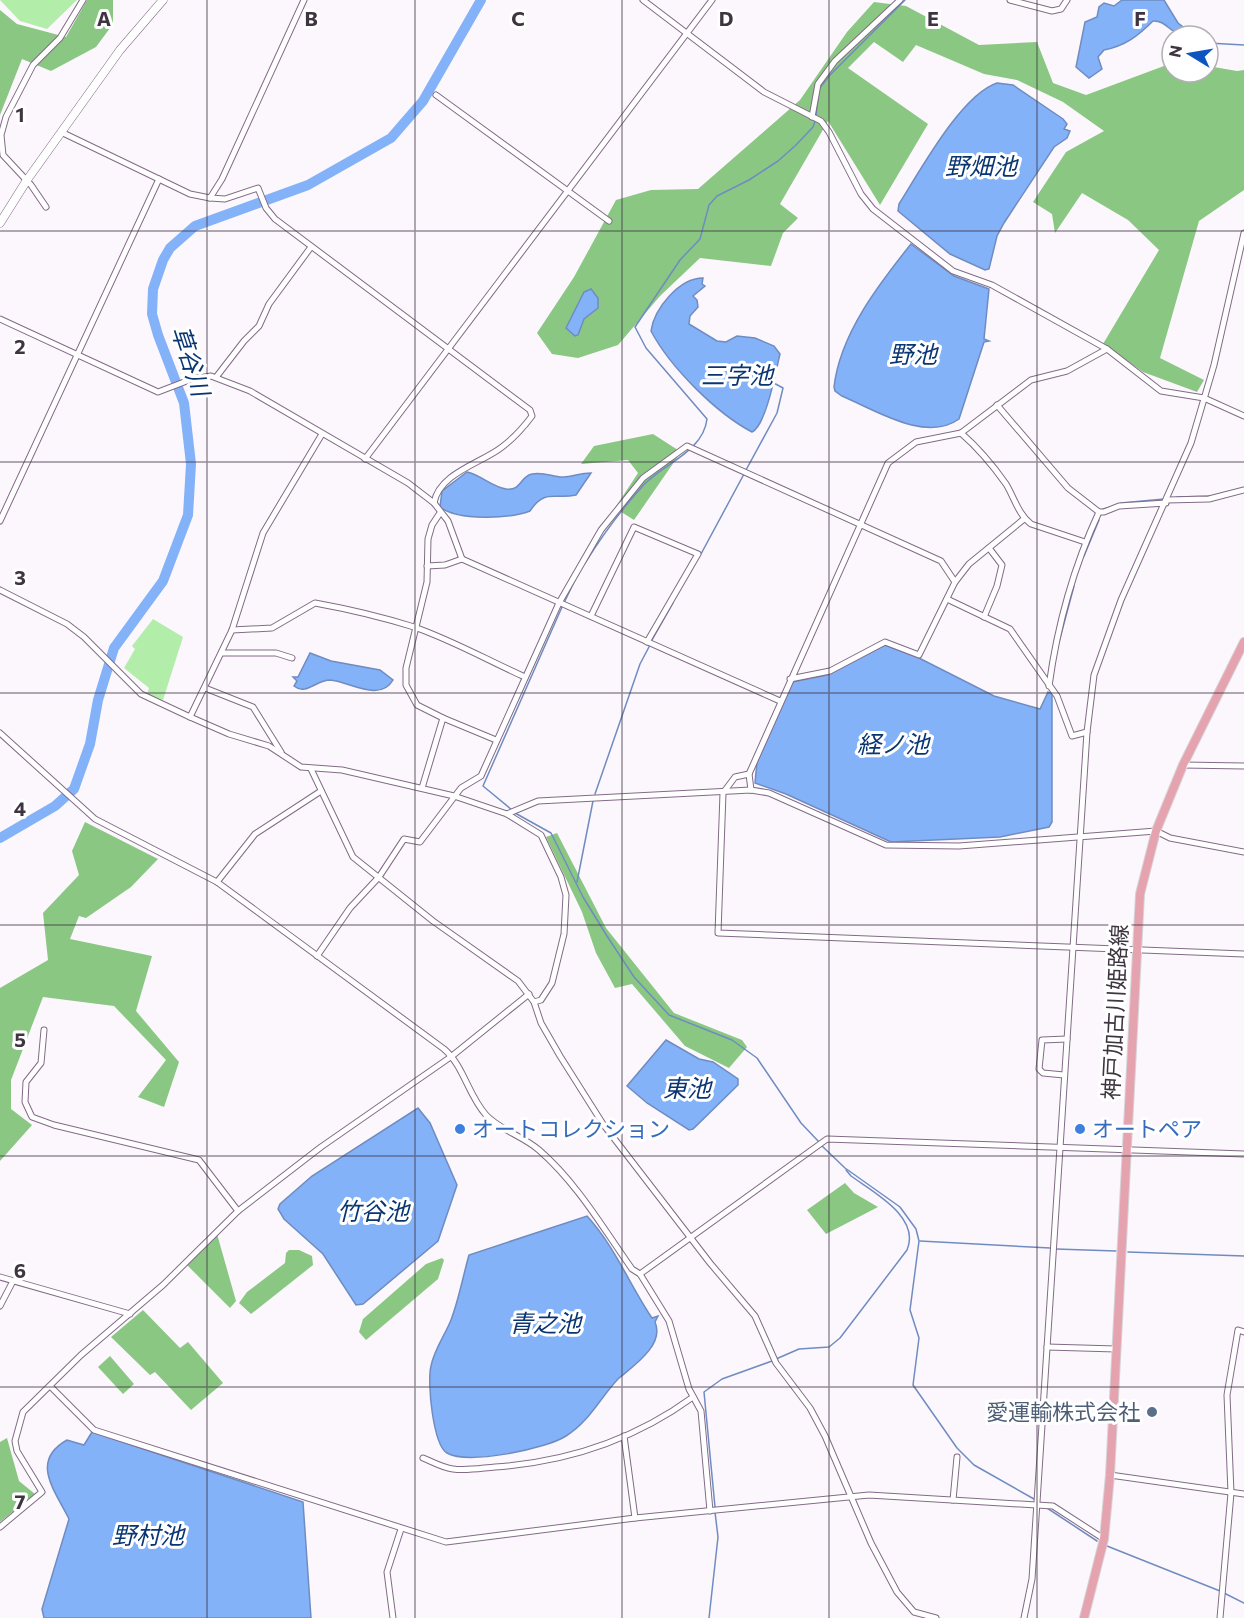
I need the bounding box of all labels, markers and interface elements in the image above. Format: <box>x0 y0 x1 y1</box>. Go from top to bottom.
text: A <box>97 6 111 30</box>
text: B <box>304 6 318 30</box>
text: C <box>511 6 525 30</box>
text: D <box>719 6 733 30</box>
text: E <box>927 6 939 30</box>
text: F <box>1134 6 1146 30</box>
north arrow <box>1160 24 1220 84</box>
text: N <box>1164 43 1185 59</box>
text: 1 <box>15 102 25 126</box>
water label: 野畑池 <box>945 151 1019 180</box>
water label: 草谷川 <box>167 322 217 402</box>
text: 2 <box>14 334 26 358</box>
water label: 野池 <box>889 339 939 368</box>
water label: 三字池 <box>701 360 775 389</box>
text: 3 <box>14 565 26 589</box>
water label: 経ノ池 <box>857 729 931 758</box>
text: 4 <box>14 796 26 820</box>
street label: 神戸加古川姫路線 <box>1096 923 1133 1101</box>
text: 5 <box>14 1027 26 1051</box>
water label: 東池 <box>663 1073 713 1102</box>
place label: オートコレクション <box>472 1115 670 1142</box>
place label: オートペア <box>1092 1115 1202 1142</box>
marker: オートコレクション <box>453 1122 467 1136</box>
marker: オートペア <box>1073 1122 1087 1136</box>
water label: 竹谷池 <box>337 1196 411 1225</box>
text: 6 <box>14 1258 26 1282</box>
water label: 青之池 <box>509 1308 583 1337</box>
place label: 愛運輸株式会社 <box>986 1398 1140 1425</box>
marker: 愛運輸株式会社 <box>1145 1405 1159 1419</box>
text: 7 <box>15 1489 26 1513</box>
water label: 野村池 <box>112 1520 186 1549</box>

